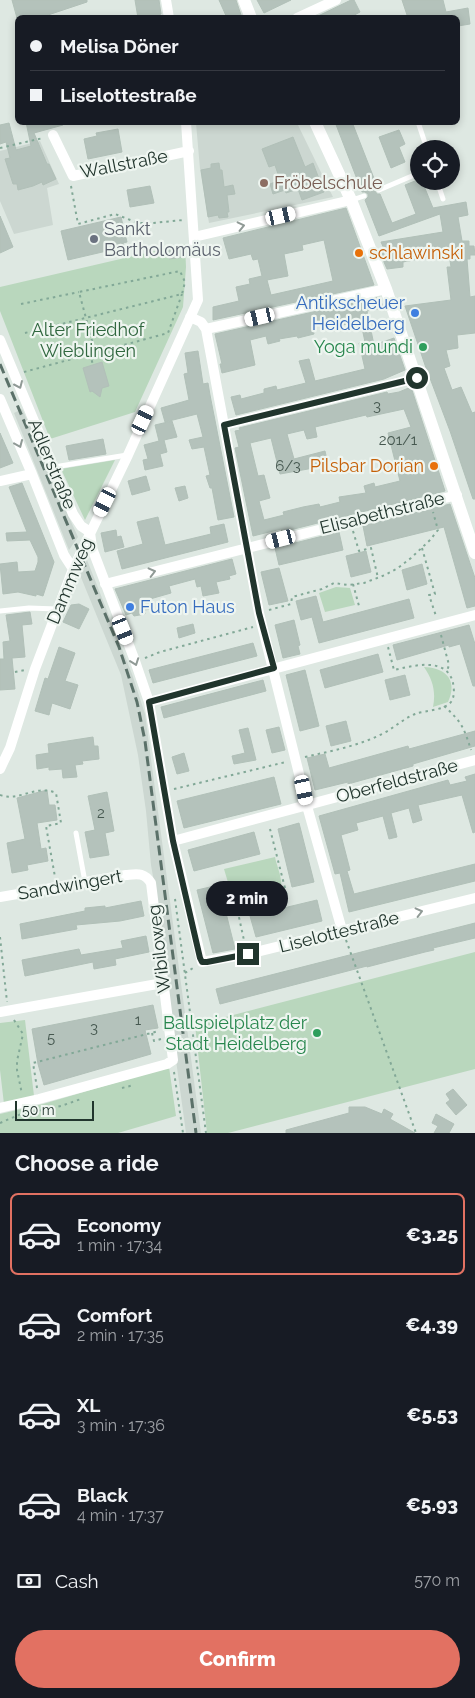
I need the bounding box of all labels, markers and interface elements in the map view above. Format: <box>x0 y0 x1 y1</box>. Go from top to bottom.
text: Melisa Döner <box>60 35 179 57</box>
text: Liselottestraße <box>60 84 197 106</box>
map controls <box>410 140 460 190</box>
button: locate <box>410 140 460 190</box>
street label: Wallstraße <box>78 145 170 182</box>
place label: Fröbelschule <box>274 172 383 193</box>
marker: Fröbelschule <box>258 177 270 189</box>
car <box>264 205 297 227</box>
place label: Sankt Bartholomäus <box>104 218 221 260</box>
one-way arrow <box>237 221 246 232</box>
marker: Sankt Bartholomäus <box>88 233 100 245</box>
place label: schlawinski <box>369 242 464 263</box>
marker: schlawinski <box>353 247 365 259</box>
place label: Antikscheuer Heidelberg <box>296 292 406 334</box>
car <box>243 306 276 328</box>
marker: Antikscheuer Heidelberg <box>409 307 421 319</box>
park label: Alter Friedhof Wieblingen <box>32 319 146 361</box>
place label: Yoga mundi <box>314 336 413 357</box>
marker: Yoga mundi <box>417 341 429 353</box>
route start <box>406 367 428 389</box>
one-way arrow <box>13 380 24 389</box>
house number: 3 <box>373 397 381 415</box>
car <box>129 403 156 437</box>
street label: Adlerstraße <box>24 415 81 513</box>
house number: 201/1 <box>379 431 418 449</box>
one-way arrow <box>13 439 24 448</box>
place label: Pilsbar Dorian <box>310 455 424 476</box>
house number: 6/3 <box>275 457 301 475</box>
marker: Pilsbar Dorian <box>428 460 440 472</box>
car <box>91 485 118 519</box>
street label: Elisabethstraße <box>317 487 447 538</box>
car <box>264 528 297 550</box>
street label: Dammweg <box>42 535 97 627</box>
one-way arrow <box>147 567 156 578</box>
place label: Futon Haus <box>140 596 235 617</box>
marker: Futon Haus <box>124 601 136 613</box>
car <box>110 613 135 647</box>
one-way arrow <box>129 657 139 665</box>
street label: Oberfeldstraße <box>334 754 460 807</box>
car <box>293 774 314 806</box>
house number: 2 <box>97 804 105 822</box>
street label: Sandwingert <box>16 865 124 904</box>
callout: 2 min <box>207 882 289 916</box>
text: 2 min <box>226 889 268 908</box>
street label: Wibiloweg <box>143 904 174 995</box>
street label: Liselottestraße <box>277 906 401 957</box>
one-way arrow <box>415 907 423 917</box>
route end <box>237 943 259 965</box>
house number: 1 <box>135 1011 142 1029</box>
place label: Ballspielplatz der Stadt Heidelberg <box>163 1012 308 1054</box>
house number: 3 <box>90 1019 98 1037</box>
marker: Ballspielplatz der Stadt Heidelberg <box>311 1027 323 1039</box>
house number: 5 <box>47 1029 55 1047</box>
scale bar <box>15 1098 94 1121</box>
text: 50 m <box>22 1102 55 1118</box>
text: Choose a ride <box>15 1150 159 1176</box>
icon: car <box>17 1212 62 1257</box>
text: Economy <box>77 1214 161 1236</box>
text: €3.25 <box>406 1223 458 1245</box>
text: 1 min · 17:34 <box>77 1236 162 1255</box>
icon: car <box>17 1302 62 1347</box>
text: Comfort <box>77 1304 152 1326</box>
text: €4.39 <box>405 1313 458 1335</box>
text: 2 min · 17:35 <box>77 1326 164 1345</box>
icon: car <box>17 1392 62 1437</box>
text: XL <box>77 1394 100 1416</box>
text: €5.53 <box>406 1403 458 1425</box>
text: 3 min · 17:36 <box>77 1416 165 1435</box>
icon: car <box>17 1482 62 1527</box>
text: Black <box>77 1484 128 1506</box>
text: €5.93 <box>406 1493 458 1515</box>
text: 4 min · 17:37 <box>77 1506 164 1525</box>
icon: cash <box>15 1567 43 1595</box>
text: Cash <box>55 1570 99 1592</box>
text: 570 m <box>414 1571 460 1590</box>
button: Confirm <box>15 1630 460 1688</box>

